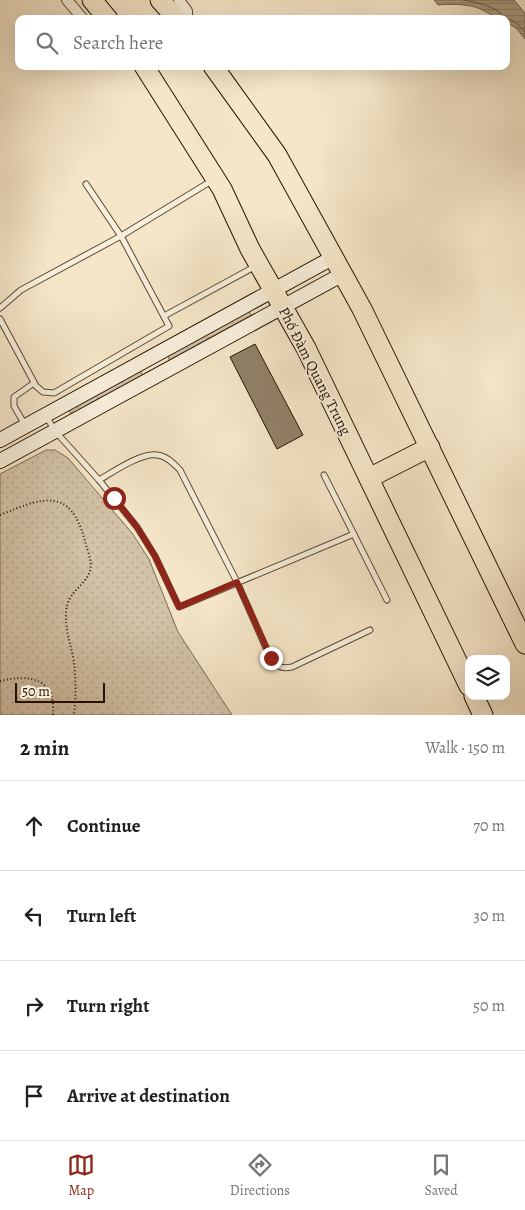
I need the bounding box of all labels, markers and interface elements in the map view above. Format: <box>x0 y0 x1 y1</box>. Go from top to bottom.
search box <box>15 15 510 70</box>
icon: search <box>33 29 61 57</box>
text: Search here <box>73 30 163 56</box>
street label: Phố Đàm Quang Trung <box>274 303 356 439</box>
route start <box>103 487 126 510</box>
route end <box>260 647 283 670</box>
map controls <box>465 655 510 700</box>
button: layers <box>465 655 510 700</box>
scale bar <box>15 680 105 703</box>
text: 50 m <box>22 682 50 701</box>
text: 2 min <box>20 734 69 762</box>
text: Walk · 150 m <box>425 737 505 759</box>
icon: ahead <box>20 812 48 840</box>
text: Continue <box>67 813 141 839</box>
text: 70 m <box>473 815 505 837</box>
icon: left <box>20 902 48 930</box>
text: Turn left <box>67 903 136 929</box>
text: 30 m <box>473 905 505 927</box>
icon: right <box>20 992 48 1020</box>
text: Turn right <box>67 993 149 1019</box>
text: 50 m <box>473 995 505 1017</box>
icon: arrive <box>20 1082 48 1110</box>
text: Arrive at destination <box>67 1083 230 1109</box>
tab: Map <box>67 1151 95 1200</box>
tab: Directions <box>230 1151 290 1200</box>
tab: Saved <box>425 1151 458 1200</box>

